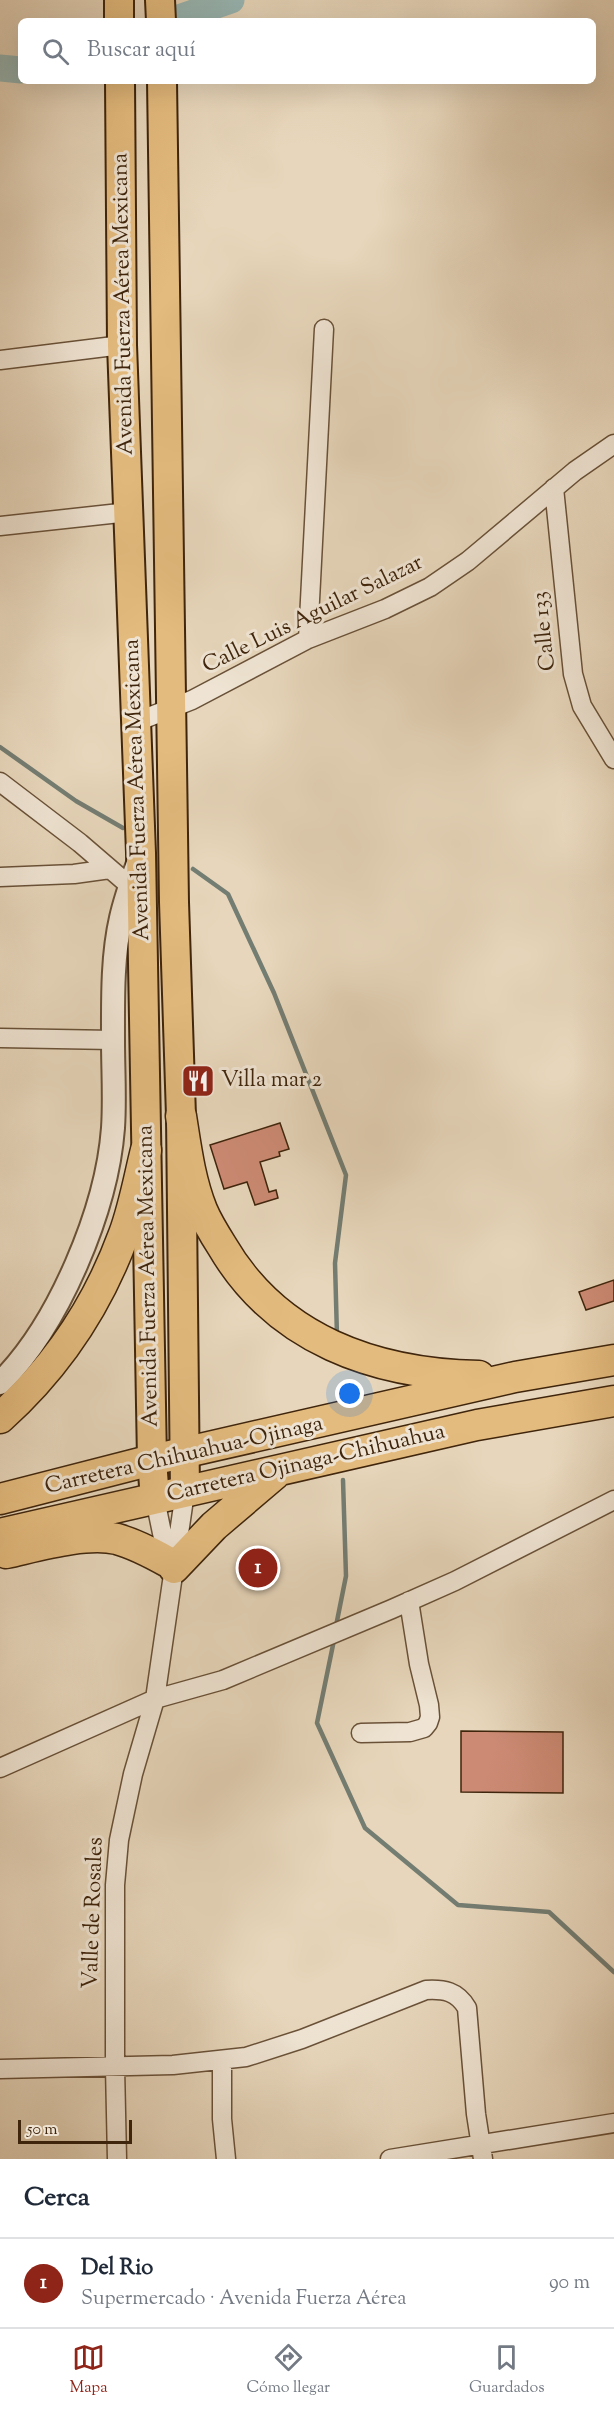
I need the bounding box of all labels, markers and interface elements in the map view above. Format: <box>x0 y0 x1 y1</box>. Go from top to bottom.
search box <box>18 18 596 84</box>
icon: search <box>39 35 72 68</box>
text: Buscar aquí <box>87 35 196 67</box>
street label: Avenida Fuerza Aérea Mexicana <box>105 153 143 455</box>
street label: Calle Luis Aguilar Salazar <box>197 548 429 682</box>
street label: Calle 133 <box>525 590 565 672</box>
street label: Avenida Fuerza Aérea Mexicana <box>117 638 159 942</box>
restaurant icon: Villa mar 2 <box>180 1063 216 1099</box>
place label: Villa mar 2 <box>221 1065 322 1097</box>
street label: Avenida Fuerza Aérea Mexicana <box>130 1125 168 1427</box>
your location <box>335 1379 364 1408</box>
street label: Carretera Chihuahua-Ojinaga <box>42 1408 326 1504</box>
street label: Carretera Ojinaga-Chihuahua <box>164 1416 448 1512</box>
pin: 1 <box>238 1546 278 1590</box>
street label: Valle de Rosales <box>75 1837 113 1989</box>
scale bar <box>18 2117 132 2144</box>
text: 50 m <box>27 2119 58 2142</box>
text: Cerca <box>24 2180 90 2217</box>
text: Del Rio <box>81 2253 153 2285</box>
text: 1 <box>40 2269 47 2298</box>
text: 90 m <box>549 2269 590 2298</box>
text: Supermercado · Avenida Fuerza Aérea <box>81 2285 406 2314</box>
tab: Mapa <box>69 2341 108 2400</box>
tab: Cómo llegar <box>246 2341 330 2400</box>
tab: Guardados <box>469 2341 545 2400</box>

